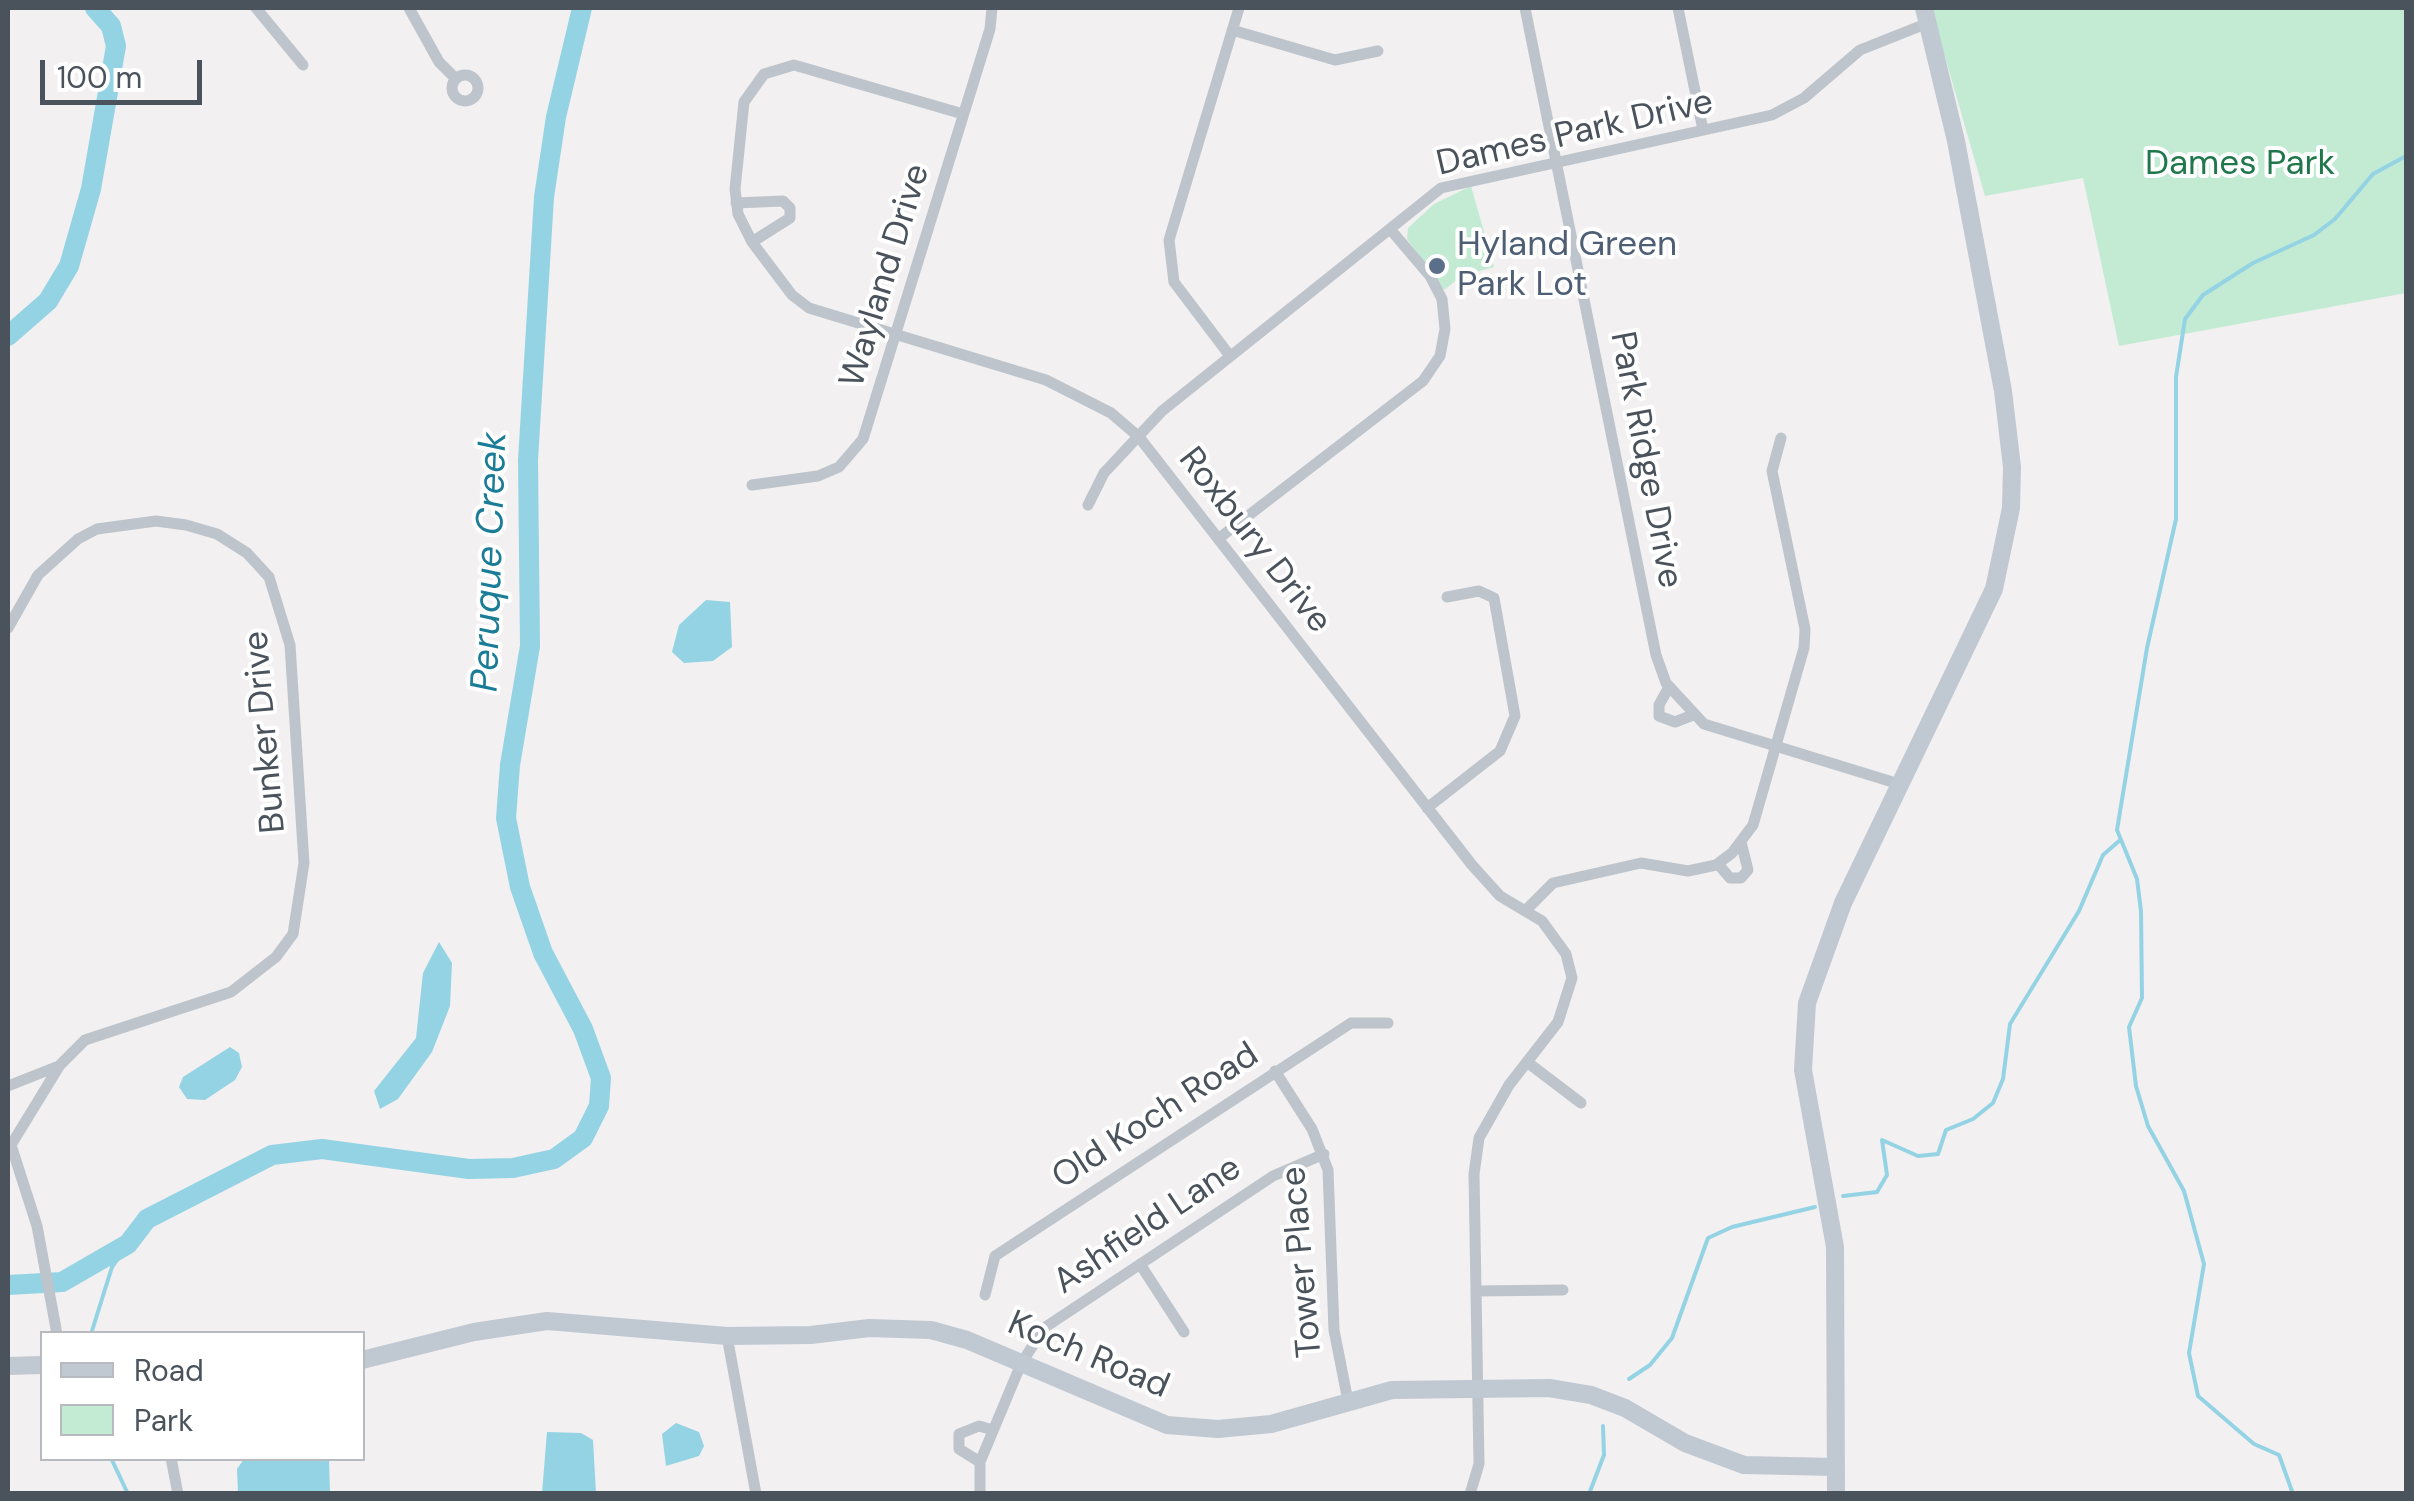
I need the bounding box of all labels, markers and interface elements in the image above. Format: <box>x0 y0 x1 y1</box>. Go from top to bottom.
scale bar <box>45 40 208 102</box>
text: 100 m <box>57 58 142 97</box>
street label: Dames Park Drive <box>1433 82 1717 186</box>
park label: Dames Park <box>2145 144 2335 186</box>
street label: Wayland Drive <box>832 159 940 393</box>
place label: Hyland Green Park Lot <box>1457 225 1677 307</box>
marker: Hyland Green Park Lot <box>1426 255 1448 277</box>
street label: Park Ridge Drive <box>1600 328 1690 592</box>
water label: Peruque Creek <box>464 431 518 693</box>
street label: Roxbury Drive <box>1169 440 1339 642</box>
street label: Bunker Drive <box>236 629 296 835</box>
street label: Old Koch Road <box>1045 1035 1267 1199</box>
street label: Ashfield Lane <box>1046 1148 1250 1304</box>
street label: Tower Place <box>1274 1165 1332 1359</box>
street label: Koch Road <box>1001 1303 1175 1409</box>
legend <box>40 1331 365 1461</box>
text: Road <box>134 1351 204 1390</box>
text: Park <box>134 1401 193 1440</box>

